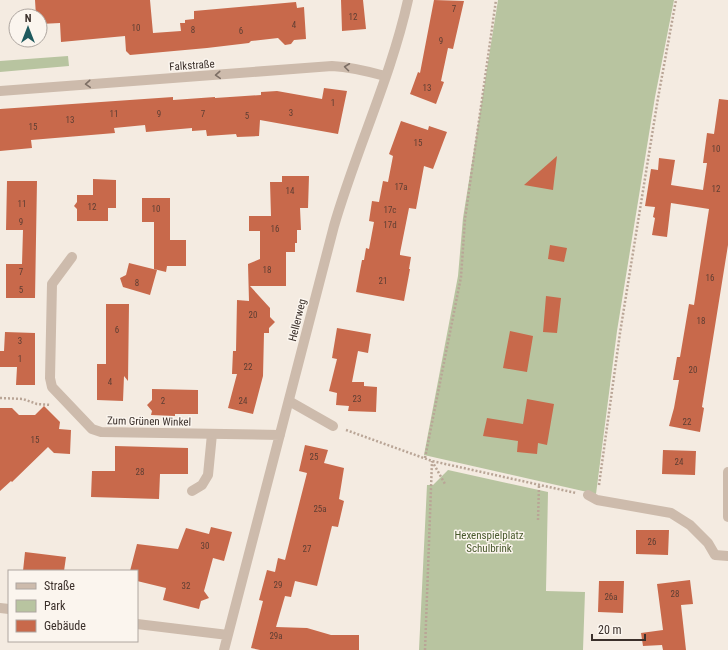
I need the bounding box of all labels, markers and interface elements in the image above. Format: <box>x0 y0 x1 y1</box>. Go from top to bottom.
house number: 7 <box>452 4 457 14</box>
north arrow <box>8 8 48 48</box>
text: N <box>25 12 32 25</box>
house number: 12 <box>349 12 358 22</box>
house number: 4 <box>292 20 297 30</box>
house number: 10 <box>132 23 140 33</box>
house number: 8 <box>191 25 195 35</box>
house number: 6 <box>239 26 243 36</box>
house number: 9 <box>439 36 443 46</box>
street label: Falkstraße <box>169 57 215 74</box>
one-way arrow <box>344 63 350 72</box>
one-way arrow <box>215 70 221 79</box>
one-way arrow <box>85 80 91 89</box>
house number: 13 <box>423 83 431 93</box>
house number: 1 <box>331 98 335 108</box>
house number: 3 <box>289 108 293 118</box>
house number: 11 <box>110 109 118 119</box>
house number: 9 <box>157 109 161 119</box>
house number: 7 <box>201 109 206 119</box>
house number: 5 <box>245 111 250 121</box>
house number: 13 <box>66 115 74 125</box>
house number: 15 <box>29 122 38 132</box>
house number: 15 <box>414 138 423 148</box>
house number: 10 <box>712 144 720 154</box>
house number: 17a <box>394 182 408 192</box>
house number: 12 <box>712 184 721 194</box>
house number: 14 <box>286 186 295 196</box>
house number: 11 <box>18 199 26 209</box>
house number: 12 <box>88 202 97 212</box>
house number: 10 <box>152 204 160 214</box>
house number: 17c <box>383 205 397 215</box>
house number: 9 <box>19 217 23 227</box>
house number: 17d <box>383 220 397 230</box>
house number: 16 <box>271 224 279 234</box>
house number: 18 <box>263 265 271 275</box>
house number: 7 <box>19 267 24 277</box>
house number: 16 <box>706 273 714 283</box>
house number: 21 <box>379 276 387 286</box>
house number: 8 <box>135 278 139 288</box>
house number: 5 <box>19 285 24 295</box>
street label: Hellerweg <box>286 298 309 343</box>
house number: 20 <box>249 310 257 320</box>
house number: 18 <box>697 316 705 326</box>
house number: 6 <box>115 325 119 335</box>
house number: 3 <box>18 336 22 346</box>
house number: 1 <box>18 354 22 364</box>
house number: 22 <box>244 362 253 372</box>
house number: 20 <box>689 365 697 375</box>
house number: 4 <box>108 377 113 387</box>
house number: 23 <box>353 394 361 404</box>
house number: 2 <box>161 396 166 406</box>
house number: 24 <box>239 396 248 406</box>
street label: Zum Grünen Winkel <box>107 414 191 429</box>
house number: 22 <box>683 417 692 427</box>
house number: 15 <box>31 435 40 445</box>
house number: 25 <box>310 452 319 462</box>
house number: 24 <box>675 457 684 467</box>
house number: 28 <box>136 467 144 477</box>
house number: 25a <box>313 504 327 514</box>
park label: Hexenspielplatz Schulbrink <box>454 529 524 555</box>
house number: 26 <box>648 537 656 547</box>
house number: 30 <box>201 541 209 551</box>
house number: 27 <box>303 544 312 554</box>
legend <box>8 570 138 642</box>
text: Straße <box>44 579 75 593</box>
house number: 29 <box>274 580 282 590</box>
house number: 32 <box>182 581 191 591</box>
house number: 28 <box>671 589 679 599</box>
house number: 26a <box>604 592 618 602</box>
text: Park <box>44 599 66 613</box>
scale bar <box>592 616 645 642</box>
text: Gebäude <box>44 619 86 633</box>
text: 20 m <box>598 623 622 637</box>
house number: 29a <box>269 631 283 641</box>

